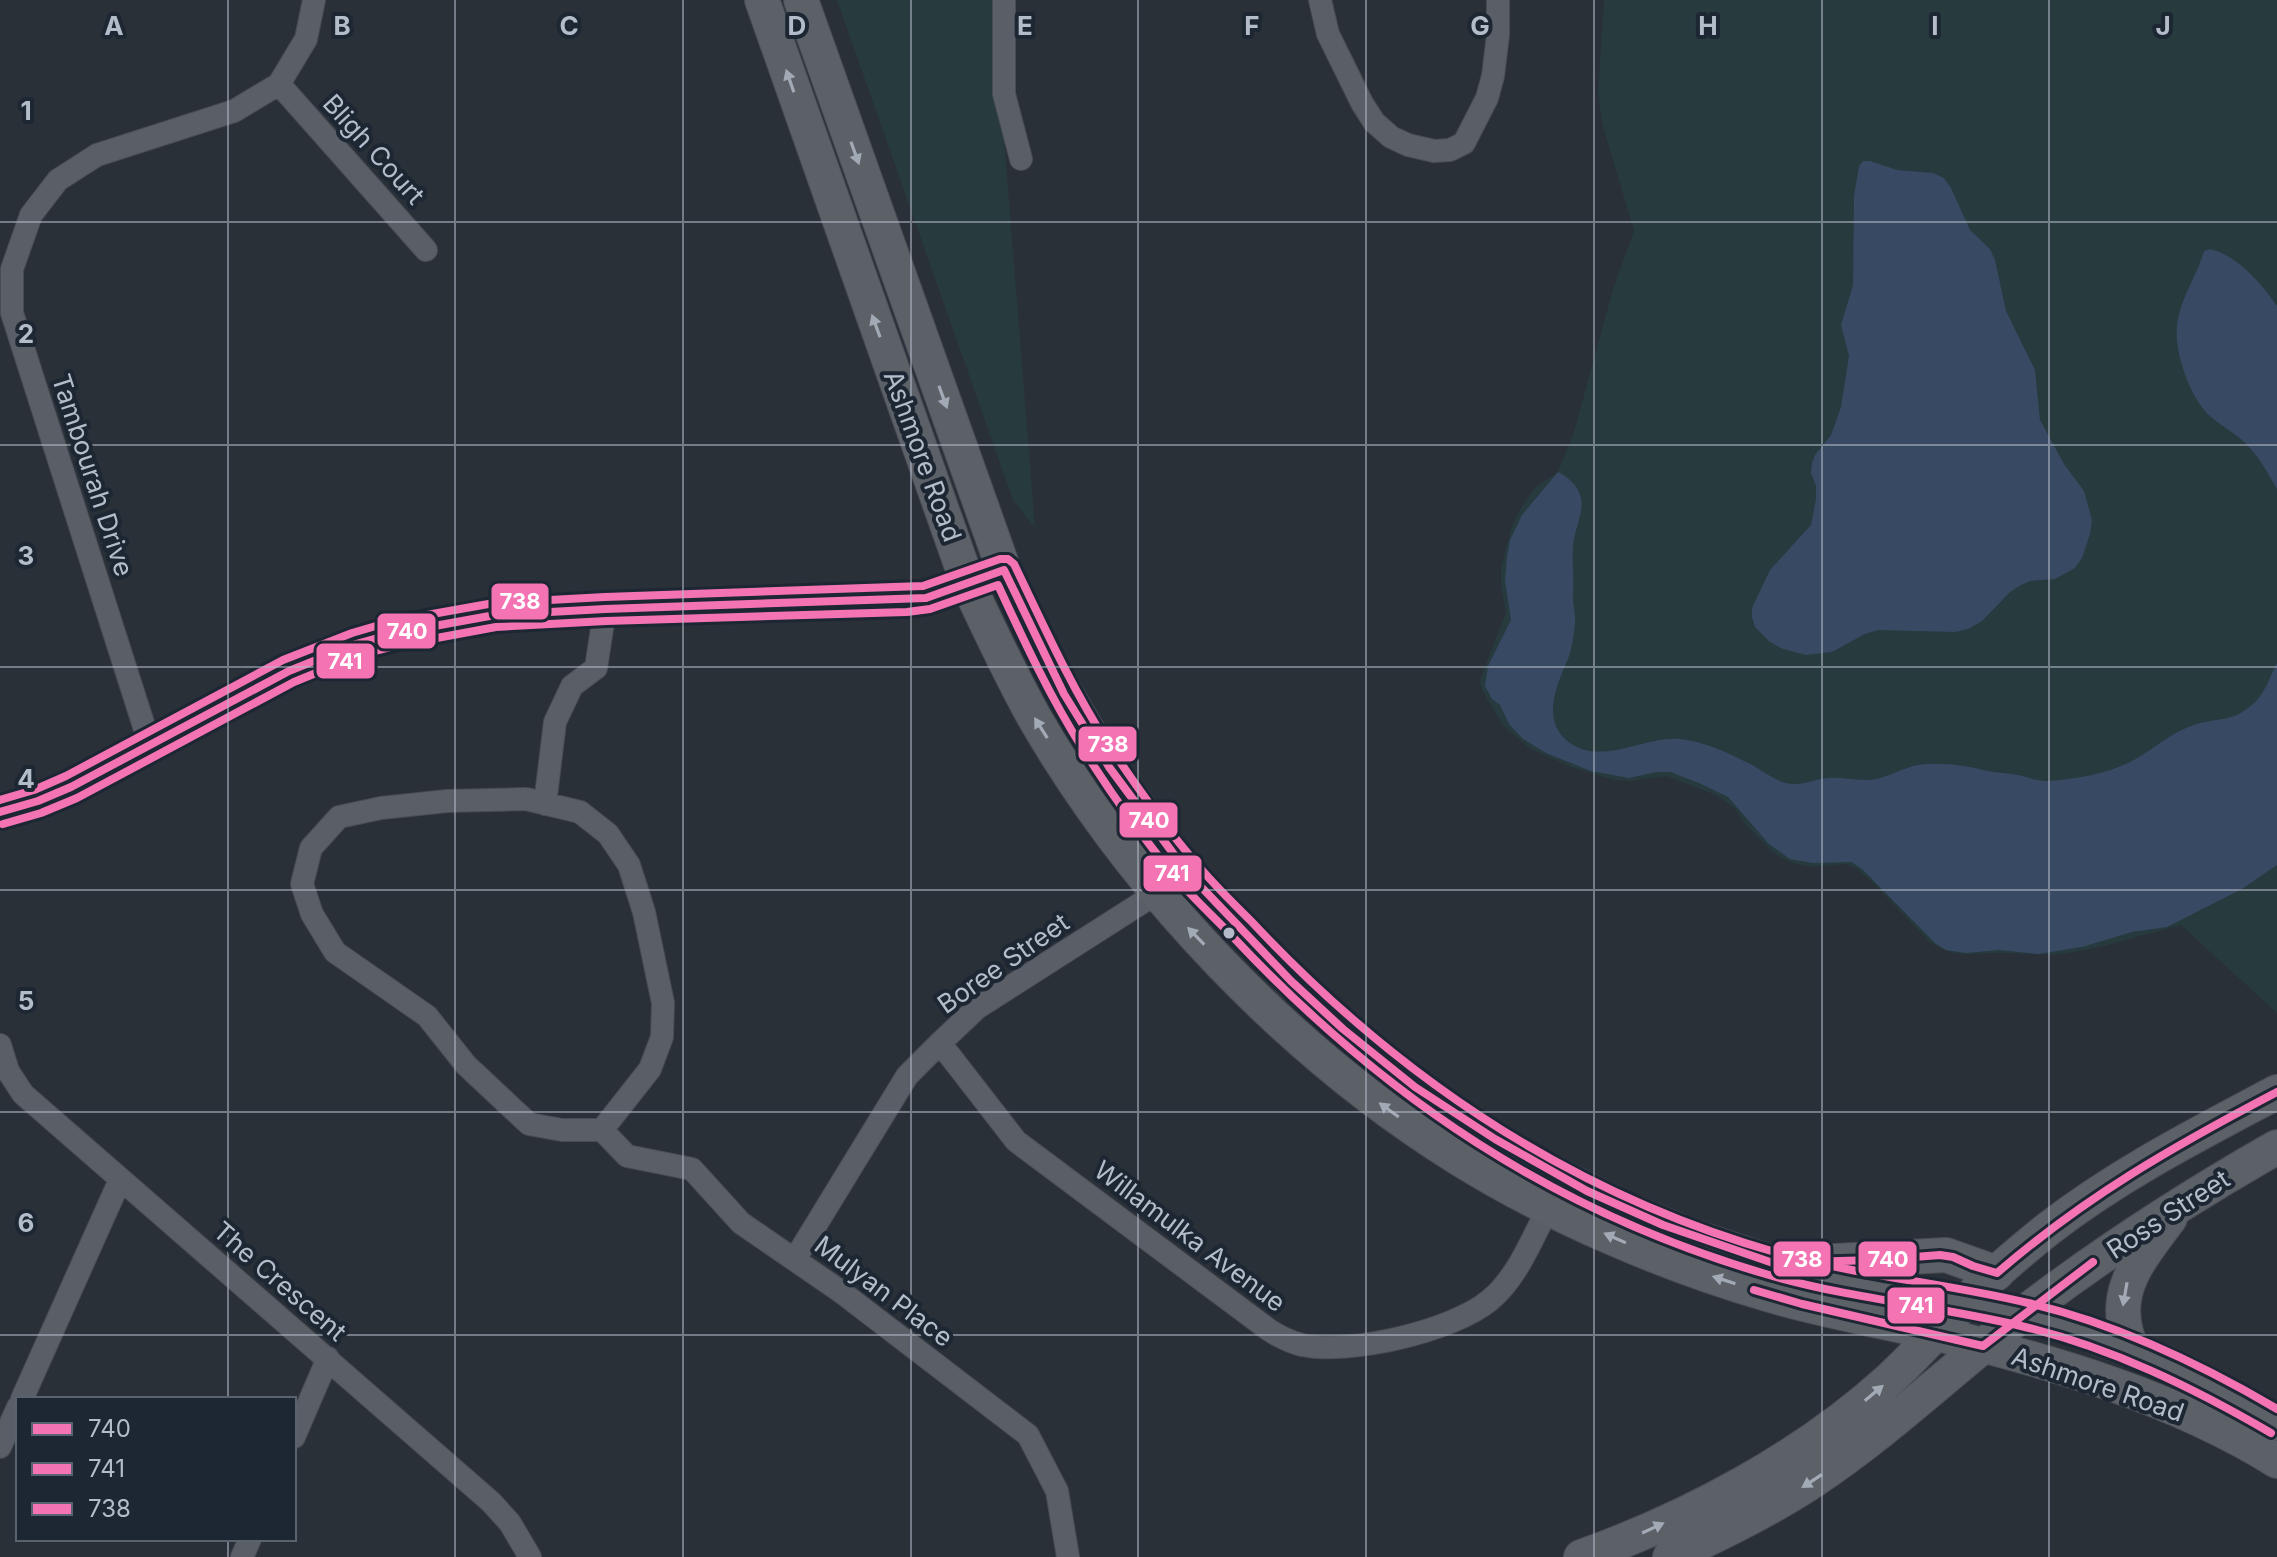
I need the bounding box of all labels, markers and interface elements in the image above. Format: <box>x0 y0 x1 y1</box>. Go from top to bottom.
text: A <box>104 10 124 41</box>
text: B <box>333 10 351 41</box>
text: C <box>559 10 579 41</box>
text: D <box>788 10 806 41</box>
text: E <box>1017 10 1033 41</box>
text: F <box>1244 10 1260 41</box>
text: G <box>1470 10 1490 41</box>
text: H <box>1698 10 1718 41</box>
text: I <box>1931 10 1939 41</box>
text: J <box>2155 10 2171 41</box>
one-way arrow <box>783 69 795 93</box>
street label: Bligh Court <box>317 88 431 210</box>
text: 1 <box>20 95 32 126</box>
one-way arrow <box>849 141 862 165</box>
one-way arrow <box>870 314 882 338</box>
text: 2 <box>18 318 34 349</box>
street label: Ashmore Road <box>878 366 968 546</box>
street label: Tambourah Drive <box>46 370 140 580</box>
one-way arrow <box>937 386 949 410</box>
text: 3 <box>18 540 34 571</box>
line badge: 738 <box>490 582 550 621</box>
text: 738 <box>500 588 540 614</box>
line badge: 740 <box>376 612 437 650</box>
text: 740 <box>386 618 428 644</box>
line badge: 741 <box>315 642 376 680</box>
text: 741 <box>327 648 363 674</box>
one-way arrow <box>1035 717 1049 739</box>
line badge: 738 <box>1077 725 1138 763</box>
text: 738 <box>1088 731 1128 757</box>
text: 4 <box>17 763 35 794</box>
line badge: 740 <box>1118 801 1179 839</box>
text: 740 <box>1128 807 1170 833</box>
line badge: 741 <box>1142 854 1203 893</box>
text: 741 <box>1154 860 1190 886</box>
street label: Boree Street <box>931 906 1075 1020</box>
unlabelled marker <box>1221 925 1237 941</box>
one-way arrow <box>1188 927 1206 946</box>
text: 5 <box>18 985 34 1016</box>
one-way arrow <box>1379 1103 1400 1118</box>
street label: Willamulka Avenue <box>1088 1154 1292 1318</box>
street label: Ross Street <box>2101 1163 2235 1265</box>
text: 6 <box>18 1207 34 1238</box>
street label: The Crescent <box>207 1215 353 1347</box>
street label: Mulyan Place <box>809 1229 959 1353</box>
one-way arrow <box>1603 1231 1627 1245</box>
line badge: 738 <box>1772 1240 1832 1278</box>
line badge: 740 <box>1857 1240 1918 1278</box>
text: 738 <box>1782 1246 1822 1272</box>
text: 740 <box>1867 1246 1909 1272</box>
one-way arrow <box>1712 1274 1736 1286</box>
one-way arrow <box>2119 1282 2131 1307</box>
line badge: 741 <box>1886 1286 1946 1325</box>
text: 741 <box>1898 1292 1934 1318</box>
street label: Ashmore Road <box>2008 1340 2188 1428</box>
one-way arrow <box>1864 1385 1884 1402</box>
legend <box>16 1397 296 1541</box>
text: 740 <box>88 1414 131 1443</box>
text: 741 <box>88 1454 125 1483</box>
one-way arrow <box>1801 1473 1823 1487</box>
text: 738 <box>88 1494 131 1523</box>
one-way arrow <box>1641 1521 1665 1535</box>

